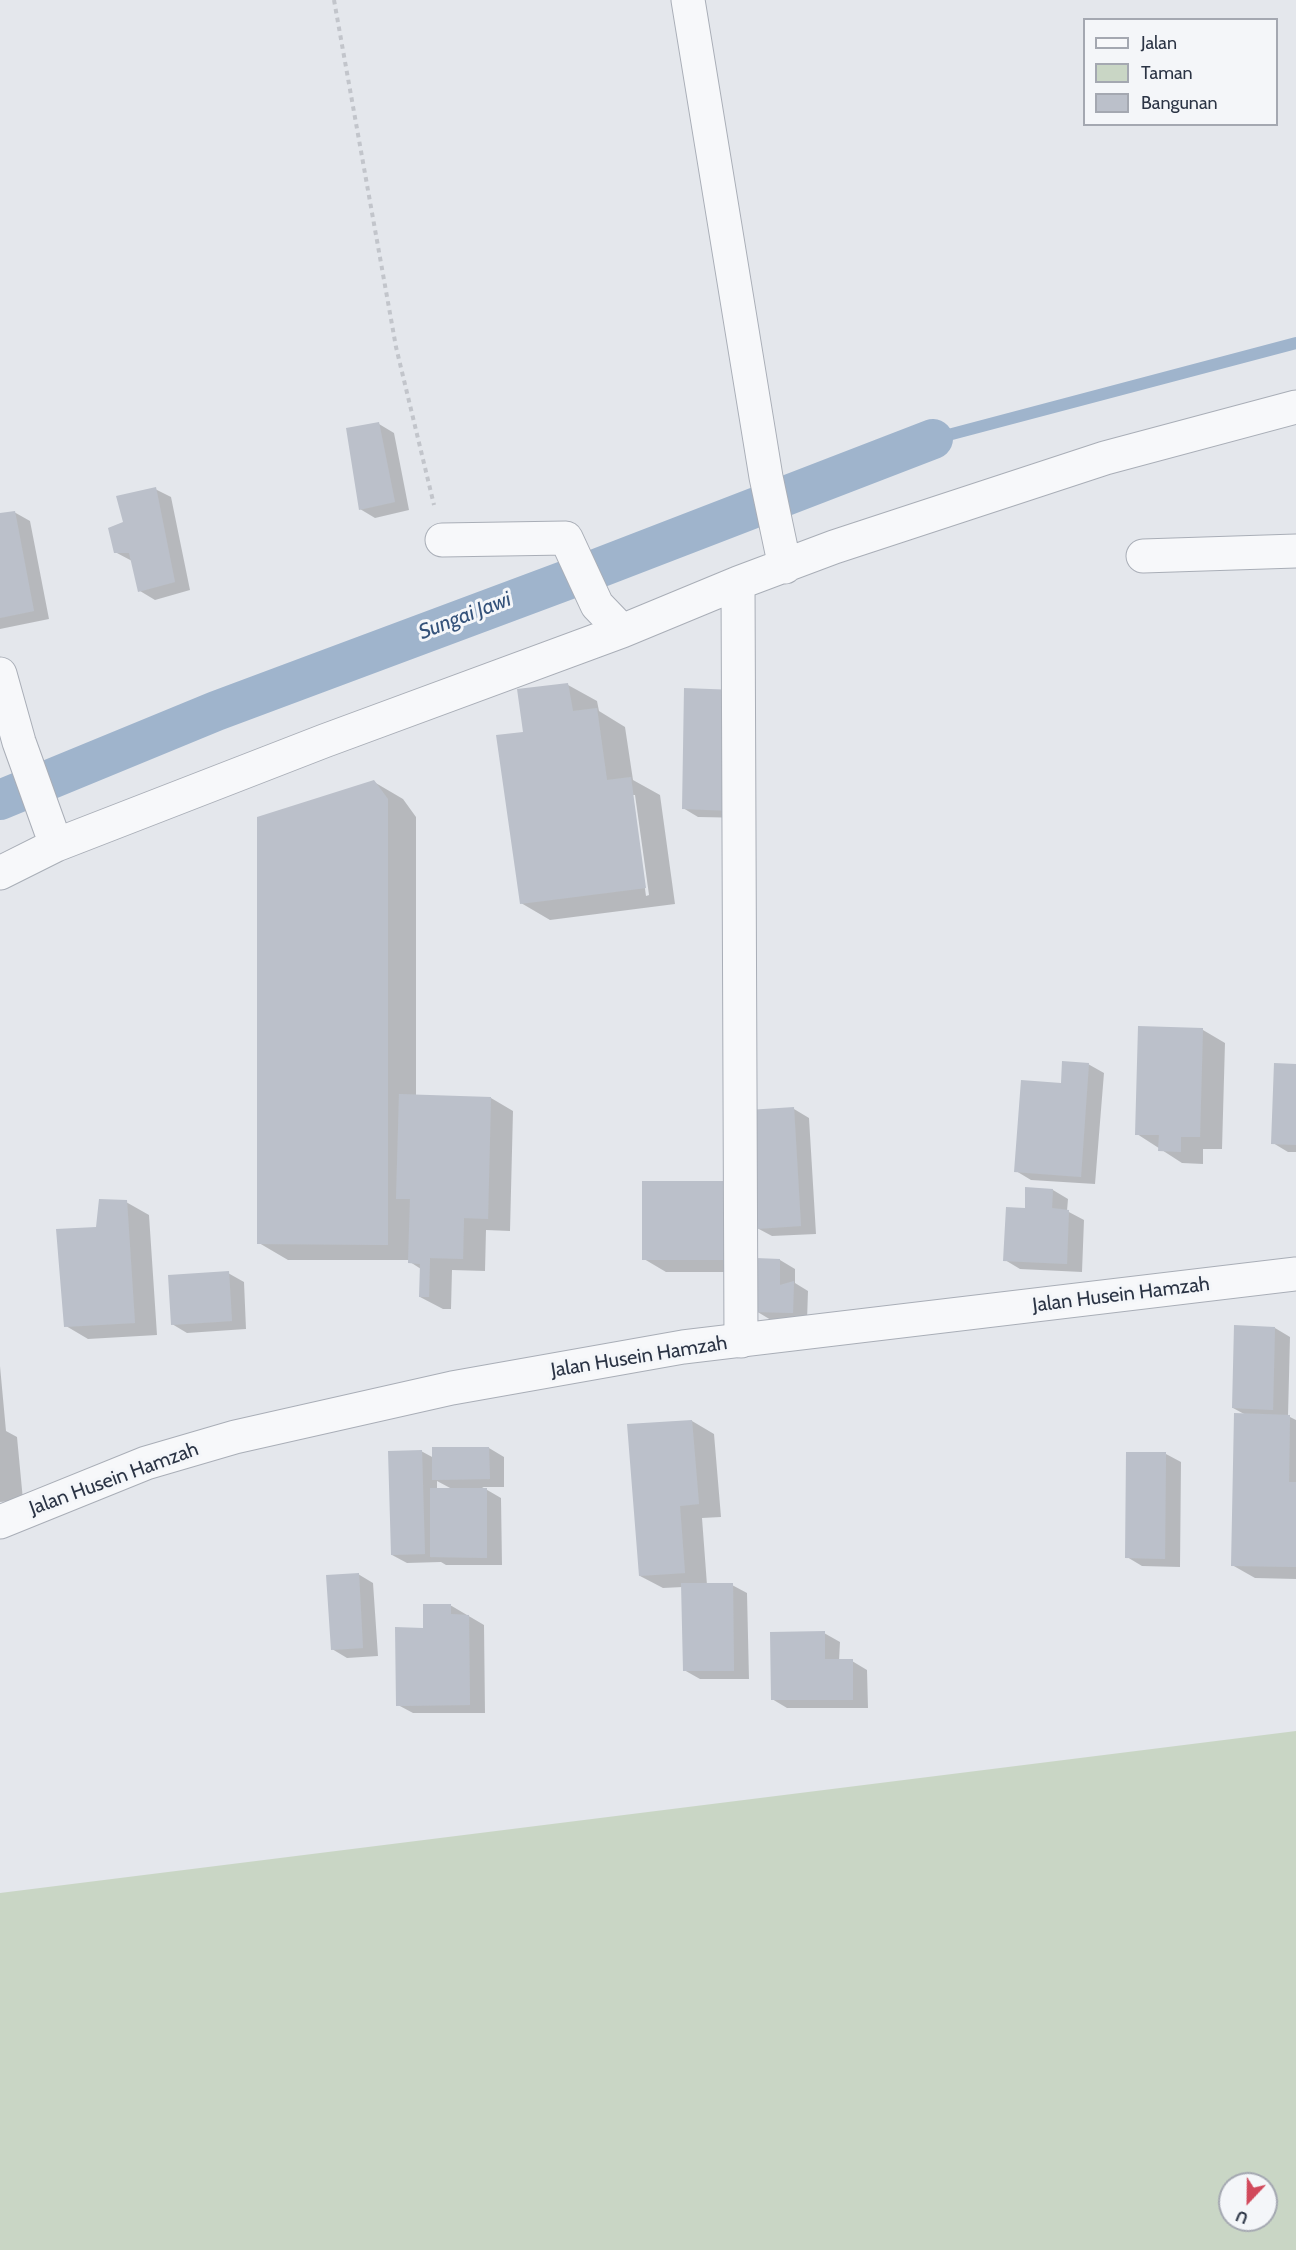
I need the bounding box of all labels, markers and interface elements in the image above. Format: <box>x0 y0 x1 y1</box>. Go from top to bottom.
legend <box>1083 18 1278 126</box>
text: Jalan <box>1141 32 1177 54</box>
text: Taman <box>1141 62 1193 84</box>
text: Bangunan <box>1141 92 1218 114</box>
water label: Sungai Jawi <box>415 587 515 645</box>
street label: Jalan Husein Hamzah <box>1031 1272 1211 1318</box>
street label: Jalan Husein Hamzah <box>549 1331 729 1383</box>
street label: Jalan Husein Hamzah <box>26 1437 202 1521</box>
north arrow <box>1218 2172 1278 2232</box>
text: U <box>1233 2206 1251 2228</box>

